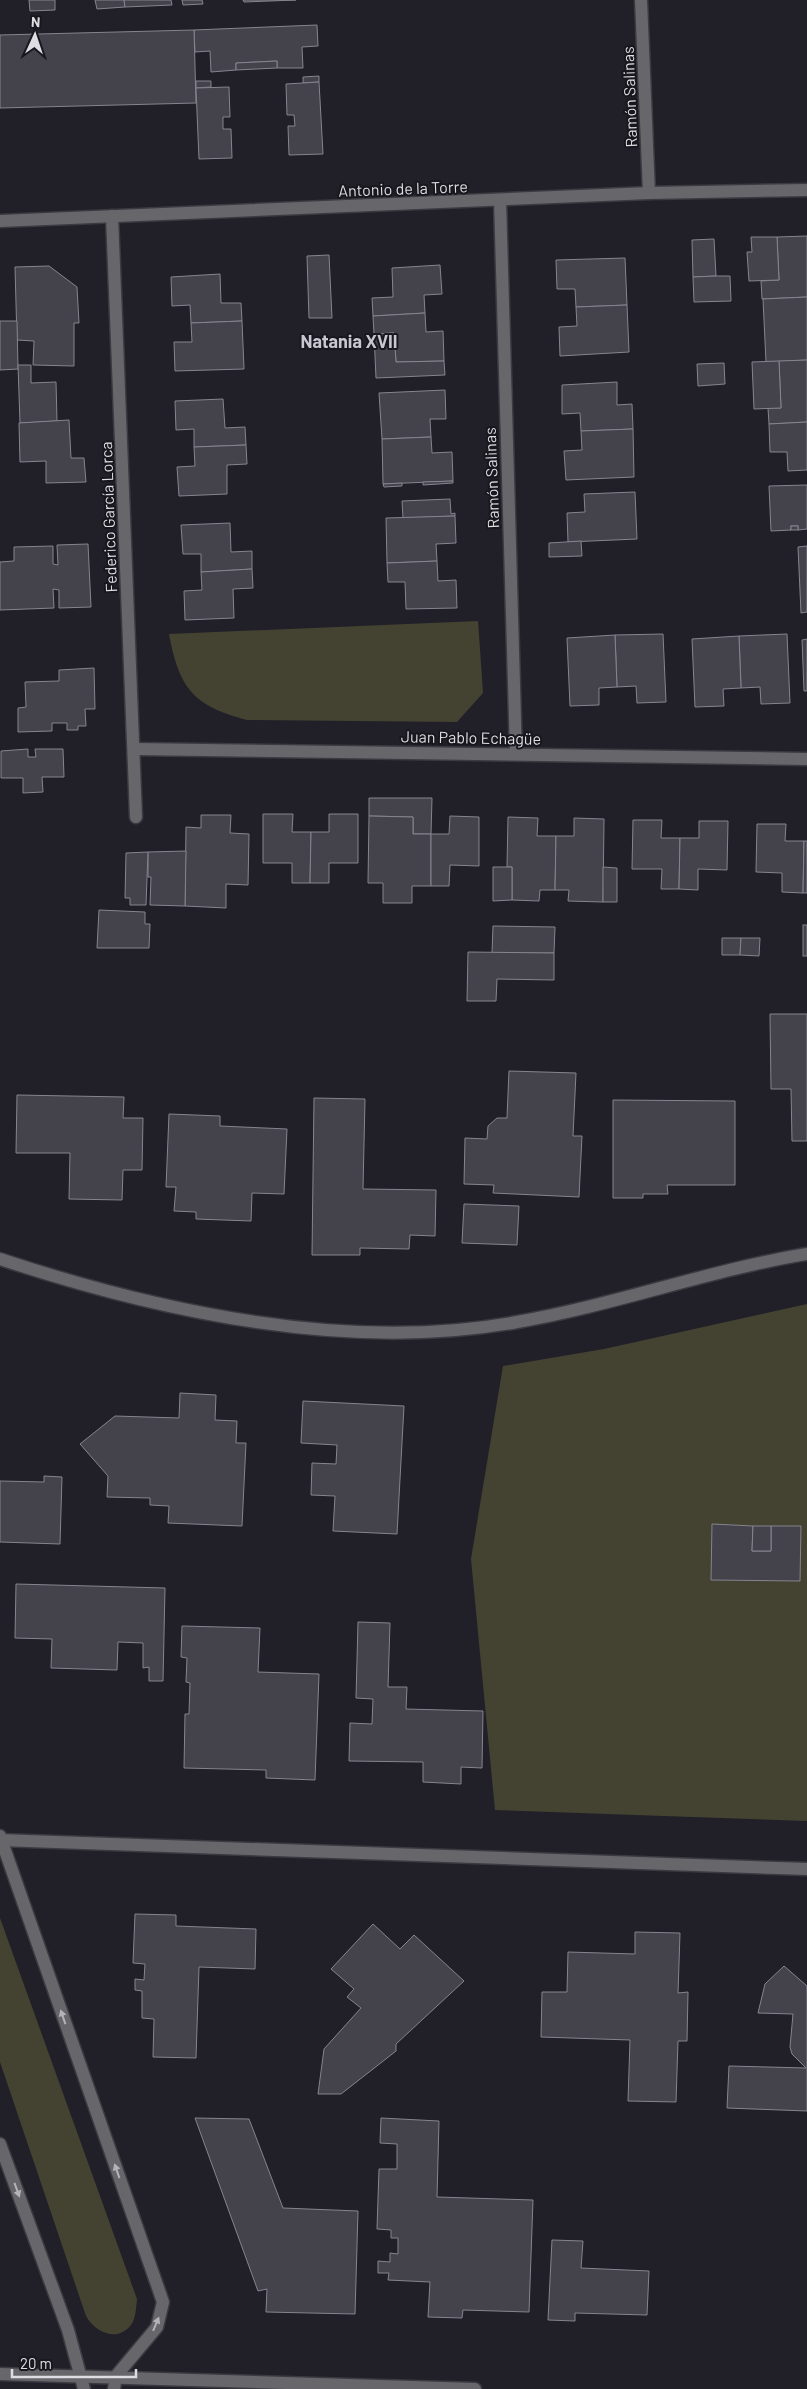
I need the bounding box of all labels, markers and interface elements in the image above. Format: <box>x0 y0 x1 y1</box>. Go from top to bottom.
north arrow <box>10 10 60 60</box>
text: N <box>31 13 41 30</box>
street label: Ramón Salinas <box>618 46 640 148</box>
street label: Antonio de la Torre <box>338 176 468 200</box>
district label: Natania XVII <box>300 330 398 352</box>
street label: Ramón Salinas <box>480 427 502 529</box>
street label: Federico García Lorca <box>96 441 120 593</box>
street label: Juan Pablo Echagüe <box>401 726 541 748</box>
one-way arrow <box>59 2009 67 2024</box>
one-way arrow <box>113 2163 120 2178</box>
one-way arrow <box>14 2182 21 2197</box>
one-way arrow <box>152 2316 160 2331</box>
scale bar <box>12 2346 136 2378</box>
text: 20 m <box>20 2354 52 2372</box>

